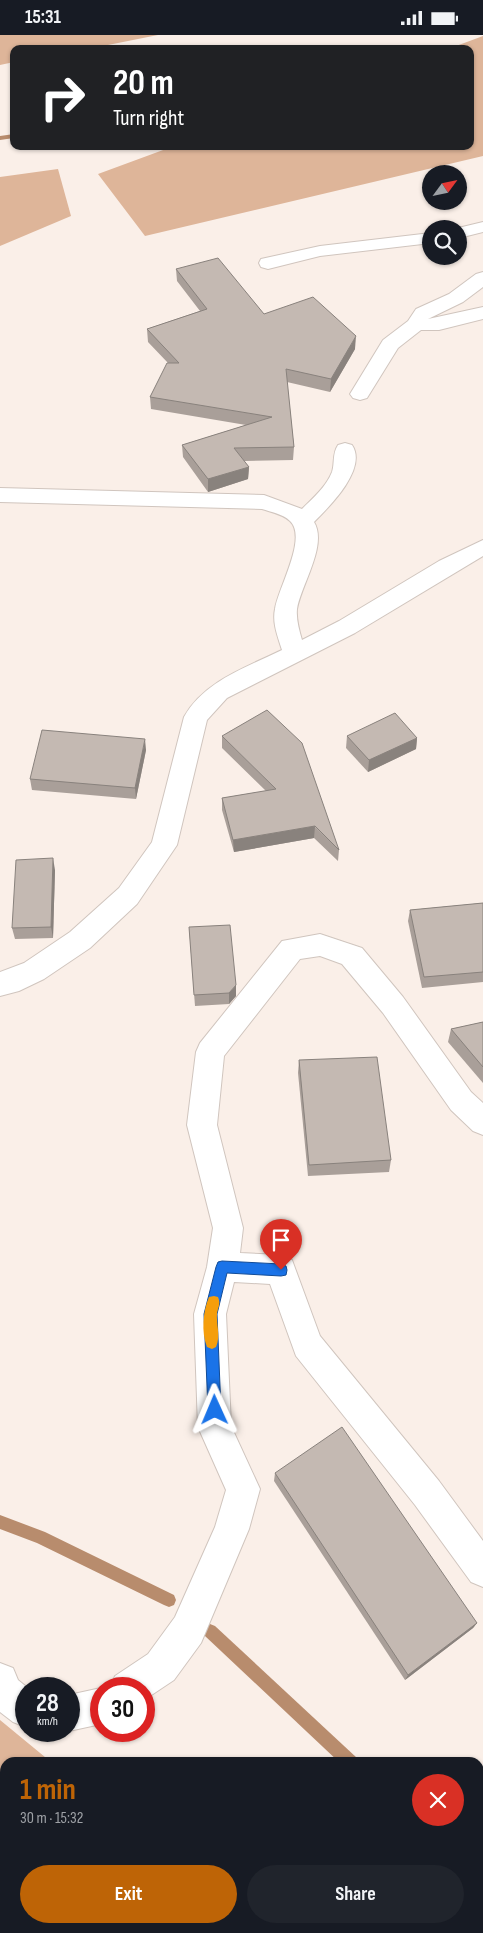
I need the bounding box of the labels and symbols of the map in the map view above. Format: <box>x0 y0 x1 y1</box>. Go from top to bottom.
north arrow <box>422 165 468 210</box>
pin <box>260 1219 302 1270</box>
position arrow <box>188 1383 240 1435</box>
speed limit sign: 30 <box>90 1677 155 1742</box>

